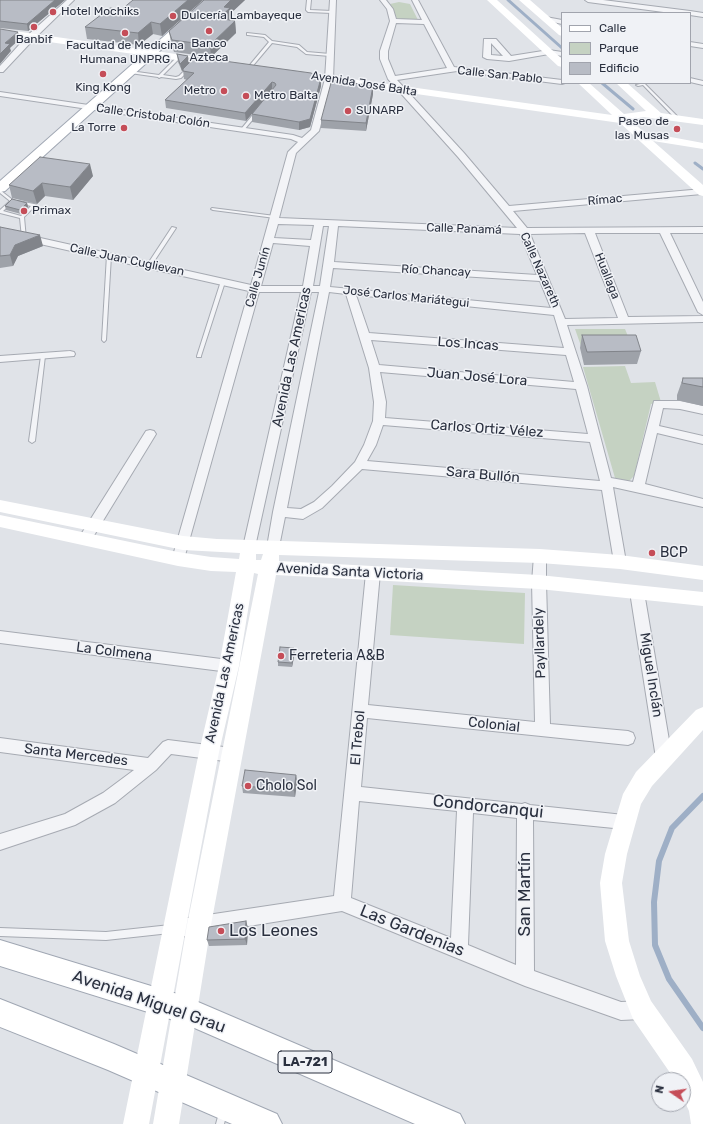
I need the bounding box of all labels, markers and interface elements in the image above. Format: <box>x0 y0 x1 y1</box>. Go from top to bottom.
place label: Hotel Mochiks <box>61 5 139 19</box>
marker: Hotel Mochiks <box>48 7 58 17</box>
place label: Dulcería Lambayeque <box>181 9 302 23</box>
marker: Dulcería Lambayeque <box>168 11 178 21</box>
legend <box>561 12 691 84</box>
text: Calle <box>599 21 626 35</box>
marker: Banbif <box>29 22 39 32</box>
marker: Banco Azteca <box>204 26 214 36</box>
marker: Facultad de Medicina Humana UNPRG <box>120 28 130 38</box>
place label: Banbif <box>16 33 52 47</box>
place label: Banco Azteca <box>190 37 228 65</box>
place label: Facultad de Medicina Humana UNPRG <box>66 39 184 67</box>
text: Parque <box>599 41 639 55</box>
text: Edificio <box>599 61 639 75</box>
street label: Calle San Pablo <box>457 63 543 87</box>
marker: King Kong <box>98 69 108 79</box>
street label: Avenida José Balta <box>310 69 418 99</box>
place label: King Kong <box>75 81 131 95</box>
place label: Metro <box>184 84 216 98</box>
marker: Metro <box>219 86 229 96</box>
place label: Metro Balta <box>254 89 318 103</box>
marker: Metro Balta <box>241 91 251 101</box>
street label: Calle Cristobal Colón <box>95 101 211 131</box>
place label: SUNARP <box>356 104 404 118</box>
marker: SUNARP <box>343 106 353 116</box>
place label: Paseo de las Musas <box>615 115 669 143</box>
place label: La Torre <box>71 121 116 135</box>
marker: La Torre <box>119 123 129 133</box>
marker: Paseo de las Musas <box>672 124 682 134</box>
street label: Rímac <box>587 191 623 209</box>
place label: Primax <box>32 204 71 218</box>
marker: Primax <box>19 206 29 216</box>
street label: Calle Panamá <box>426 220 502 238</box>
street label: Calle Nazareth <box>517 230 563 310</box>
street label: Calle Juan Cuglievan <box>68 241 186 279</box>
street label: Calle Junín <box>242 245 274 309</box>
street label: Huallaga <box>591 251 623 301</box>
street label: Río Chancay <box>401 262 471 280</box>
street label: José Carlos Mariátegui <box>342 283 470 311</box>
street label: Avenida Las Americas <box>269 285 315 429</box>
street label: Los Incas <box>437 333 499 355</box>
street label: Juan José Lora <box>426 364 528 390</box>
street label: Carlos Ortiz Vélez <box>430 417 544 441</box>
street label: Sara Bullón <box>445 463 521 487</box>
place label: BCP <box>660 545 688 561</box>
marker: BCP <box>647 548 657 558</box>
street label: Avenida Santa Victoria <box>276 560 424 584</box>
street label: Avenida Las Americas <box>202 601 248 745</box>
street label: Payllardely <box>530 607 550 679</box>
street label: Miguel Inclán <box>636 631 666 719</box>
street label: La Colmena <box>75 639 153 665</box>
place label: Ferreteria A&B <box>289 648 385 664</box>
marker: Ferreteria A&B <box>276 651 286 661</box>
street label: El Trebol <box>347 710 369 766</box>
street label: Colonial <box>467 714 521 736</box>
street label: Santa Mercedes <box>23 740 129 770</box>
place label: Cholo Sol <box>256 778 317 794</box>
marker: Cholo Sol <box>243 781 253 791</box>
street label: Condorcanqui <box>432 791 544 823</box>
street label: San Martín <box>515 852 535 936</box>
street label: Las Gardenias <box>357 901 467 961</box>
place label: Los Leones <box>229 921 318 941</box>
marker: Los Leones <box>216 926 226 936</box>
street label: Avenida Miguel Grau <box>70 966 228 1038</box>
road number: LA-721 <box>278 1051 332 1073</box>
north arrow <box>651 1072 691 1112</box>
text: N <box>653 1084 667 1095</box>

